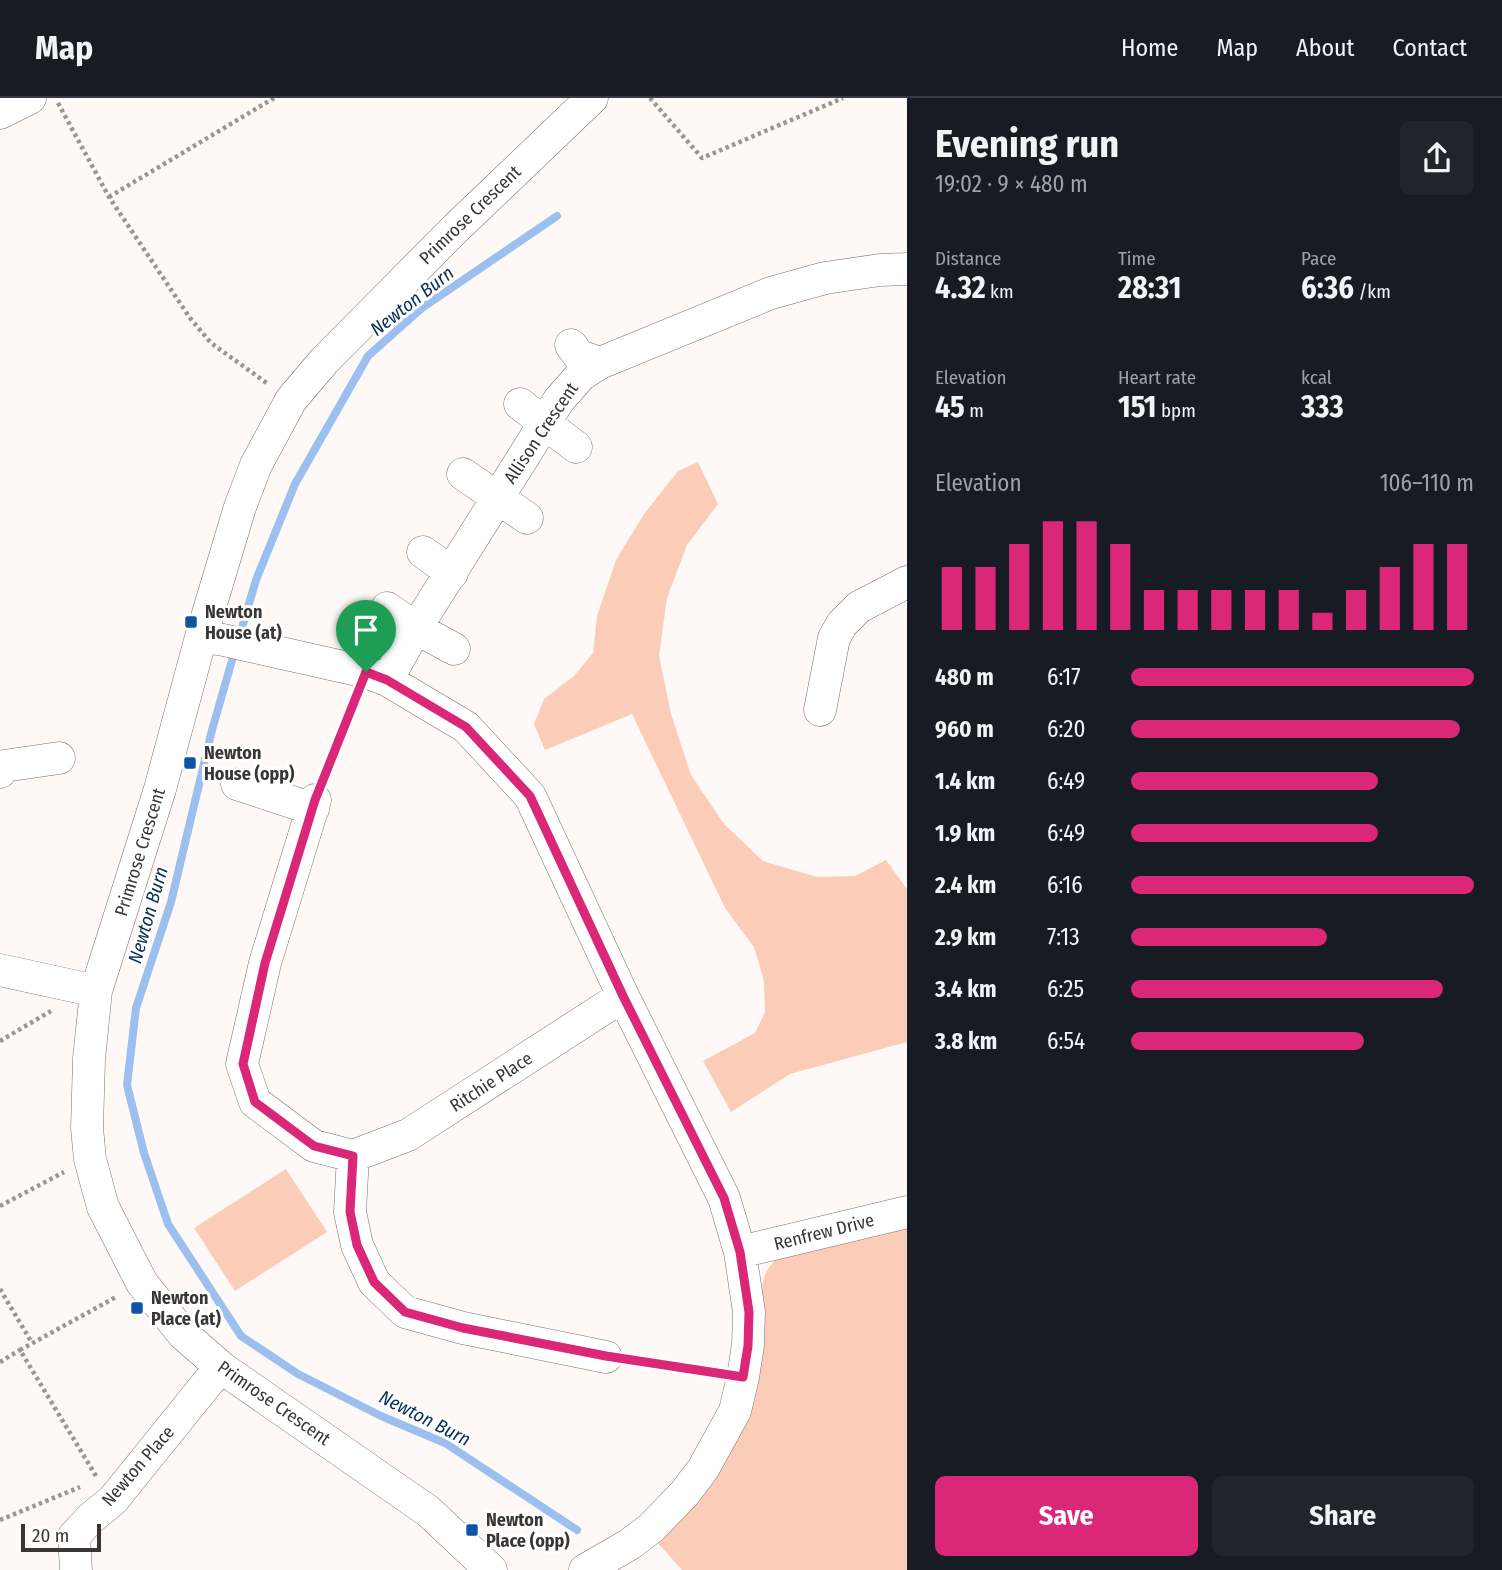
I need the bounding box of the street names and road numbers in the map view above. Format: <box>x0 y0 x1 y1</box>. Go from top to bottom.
street label: Primrose Crescent <box>415 161 525 269</box>
street label: Allison Crescent <box>499 378 583 488</box>
street label: Primrose Crescent <box>110 785 170 919</box>
street label: Ritchie Place <box>446 1047 536 1117</box>
street label: Renfrew Drive <box>772 1209 876 1255</box>
street label: Primrose Crescent <box>213 1356 335 1450</box>
street label: Newton Place <box>97 1421 179 1511</box>

